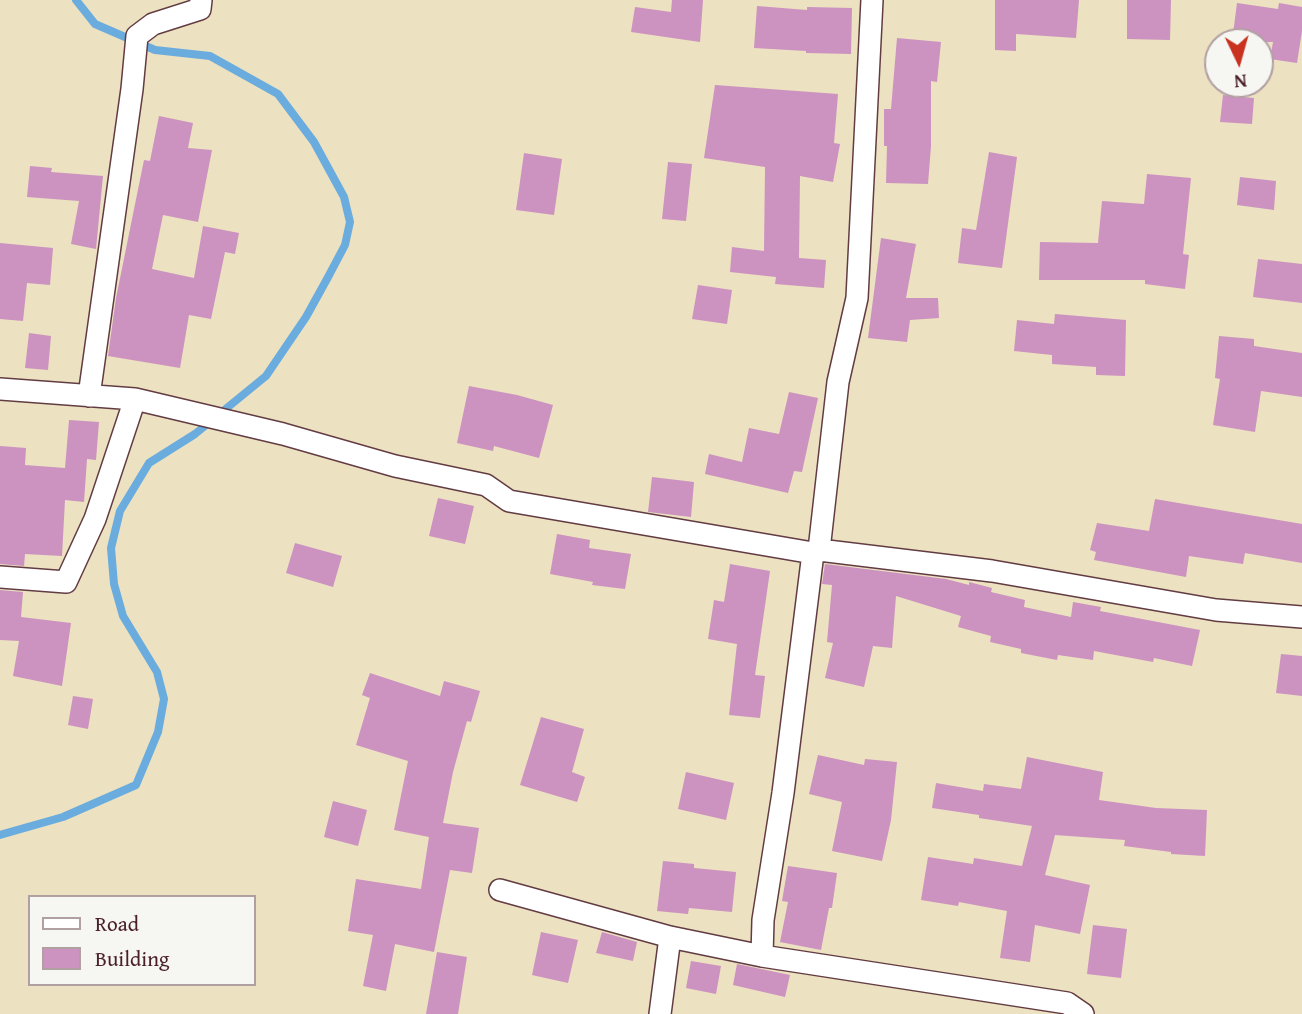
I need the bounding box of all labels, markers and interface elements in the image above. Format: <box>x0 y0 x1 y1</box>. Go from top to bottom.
north arrow <box>1204 28 1274 98</box>
text: N <box>1233 67 1248 96</box>
legend <box>28 895 256 986</box>
text: Road <box>95 908 139 939</box>
text: Building <box>95 943 169 974</box>

